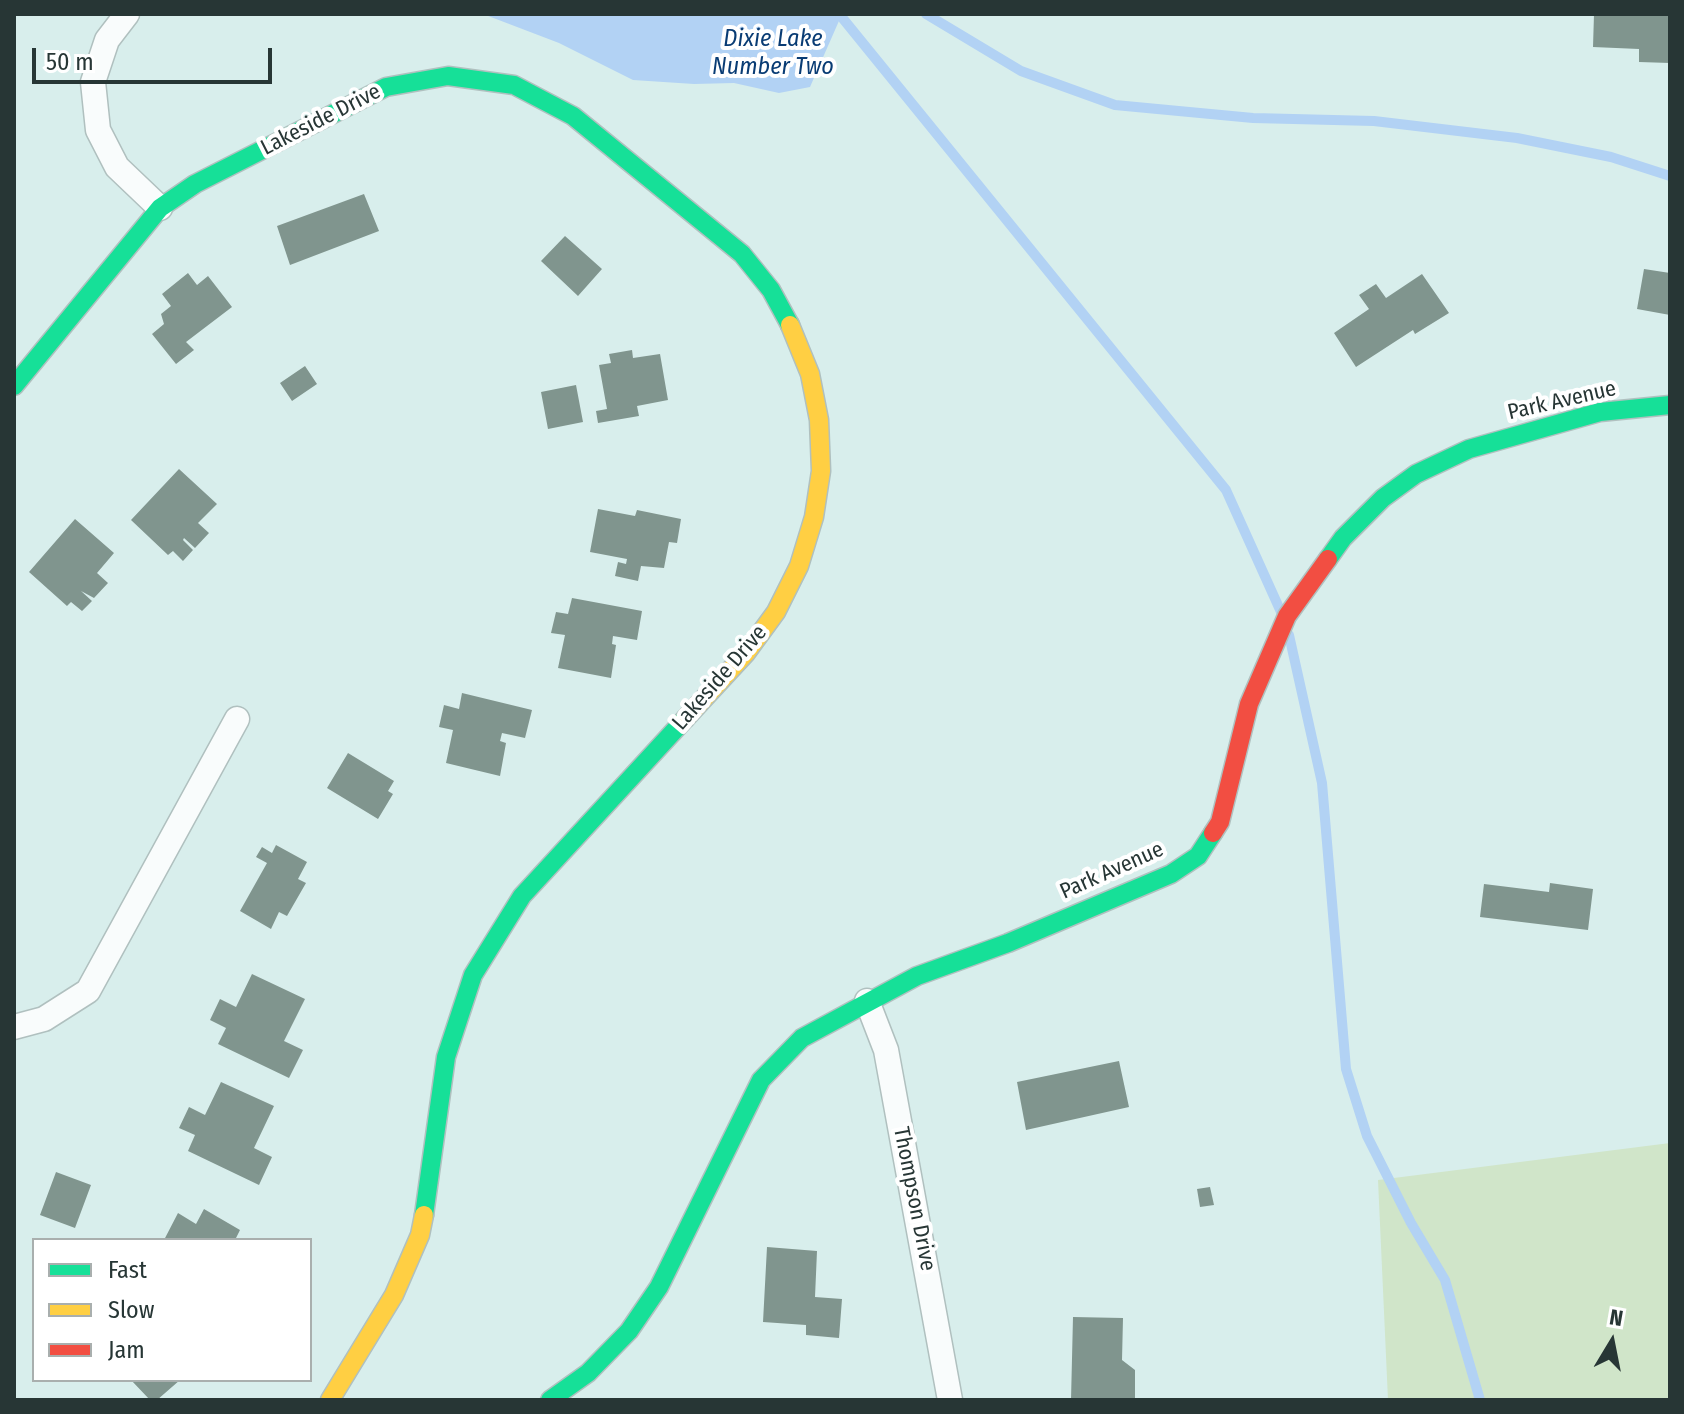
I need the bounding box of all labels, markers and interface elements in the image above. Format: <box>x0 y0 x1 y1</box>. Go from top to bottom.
water label: Dixie Lake Number Two <box>712 25 834 81</box>
scale bar <box>36 32 276 82</box>
text: 50 m <box>46 48 94 76</box>
street label: Lakeside Drive <box>257 79 385 161</box>
street label: Park Avenue <box>1505 376 1619 426</box>
street label: Lakeside Drive <box>667 620 773 736</box>
street label: Park Avenue <box>1056 836 1168 906</box>
street label: Thompson Drive <box>887 1125 941 1273</box>
legend <box>32 1238 312 1382</box>
text: Fast <box>108 1256 147 1284</box>
text: Slow <box>108 1296 154 1324</box>
north arrow <box>1572 1302 1652 1382</box>
text: N <box>1607 1303 1625 1332</box>
text: Jam <box>108 1336 145 1364</box>

